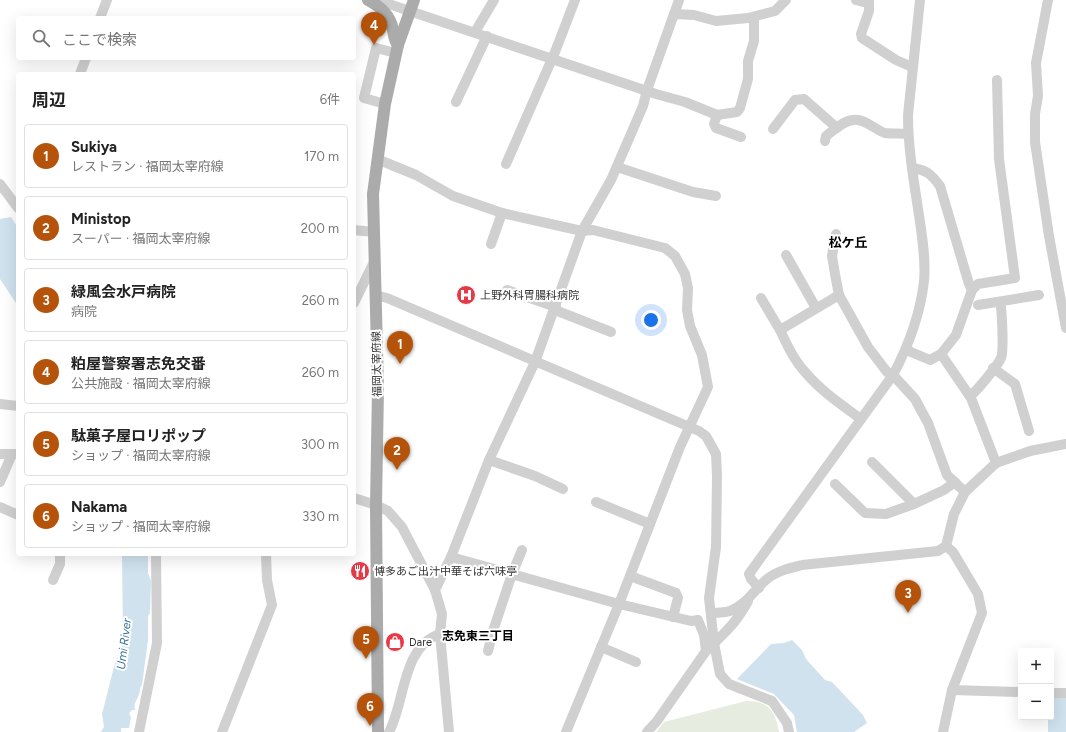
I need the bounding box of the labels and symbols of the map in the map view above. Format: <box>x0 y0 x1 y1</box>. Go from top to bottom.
pin: 4 <box>361 12 387 45</box>
district label: 松ケ丘 <box>828 235 868 250</box>
hospital icon: 上野外科胃腸科病院 <box>455 284 477 306</box>
place label: 上野外科胃腸科病院 <box>480 289 579 302</box>
your location <box>641 310 661 330</box>
street label: 福岡太宰府線 <box>370 331 384 397</box>
pin: 1 <box>387 331 413 364</box>
pin: 2 <box>384 437 410 470</box>
restaurant icon: 博多あご出汁中華そば六味亭 <box>349 560 371 582</box>
place label: 博多あご出汁中華そば六味亭 <box>374 565 517 578</box>
pin: 3 <box>895 580 921 613</box>
water label: Umi River <box>114 617 134 670</box>
pin: 5 <box>353 626 379 659</box>
district label: 志免東三丁目 <box>442 629 514 643</box>
shop icon: Dare <box>384 631 406 653</box>
place label: Dare <box>409 636 432 649</box>
pin: 6 <box>357 693 383 726</box>

